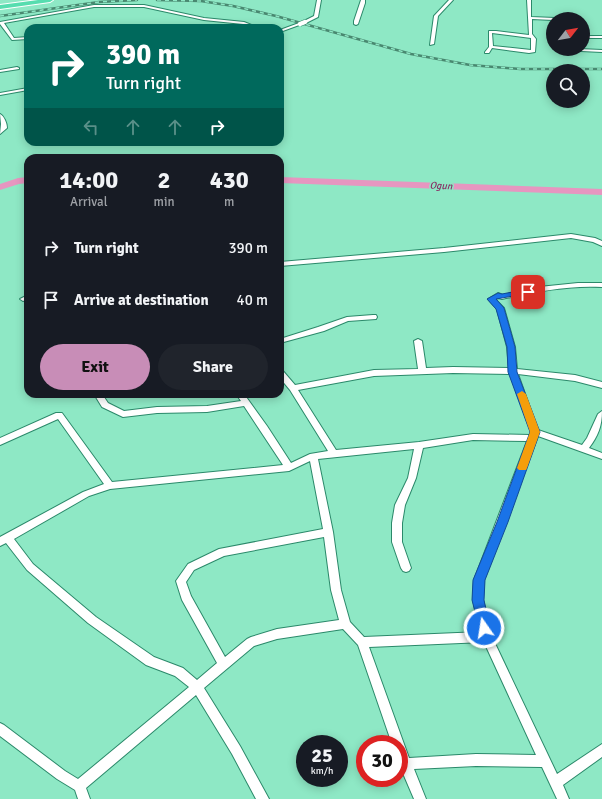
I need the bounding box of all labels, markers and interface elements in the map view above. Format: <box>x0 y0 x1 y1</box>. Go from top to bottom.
north arrow <box>546 12 590 56</box>
map controls <box>546 12 590 108</box>
text: 390 m <box>106 38 180 72</box>
icon: right <box>40 40 92 92</box>
button: search <box>546 64 590 108</box>
text: Turn right <box>106 72 181 94</box>
icon: left <box>80 116 102 138</box>
icon: ahead <box>122 116 144 138</box>
icon: ahead <box>164 116 186 138</box>
icon: right <box>206 116 228 138</box>
text: 14:00 <box>59 165 118 195</box>
text: 2 <box>158 165 170 195</box>
text: 430 <box>210 165 249 195</box>
water label: Ogun <box>429 180 453 192</box>
text: Arrival <box>70 194 107 210</box>
text: min <box>154 194 175 210</box>
text: m <box>224 194 234 210</box>
icon: right <box>40 237 62 259</box>
text: Turn right <box>74 239 139 257</box>
text: 390 m <box>228 239 268 257</box>
pin <box>511 275 545 309</box>
icon: arrive <box>517 281 539 303</box>
icon: arrive <box>40 289 62 311</box>
text: Arrive at destination <box>74 291 209 309</box>
text: 40 m <box>237 291 268 309</box>
button: Exit <box>40 344 150 390</box>
button: Share <box>158 344 268 390</box>
position arrow <box>463 607 505 649</box>
speed limit sign: 30 <box>356 735 408 787</box>
text: 25 <box>311 743 333 768</box>
text: km/h <box>311 765 333 777</box>

